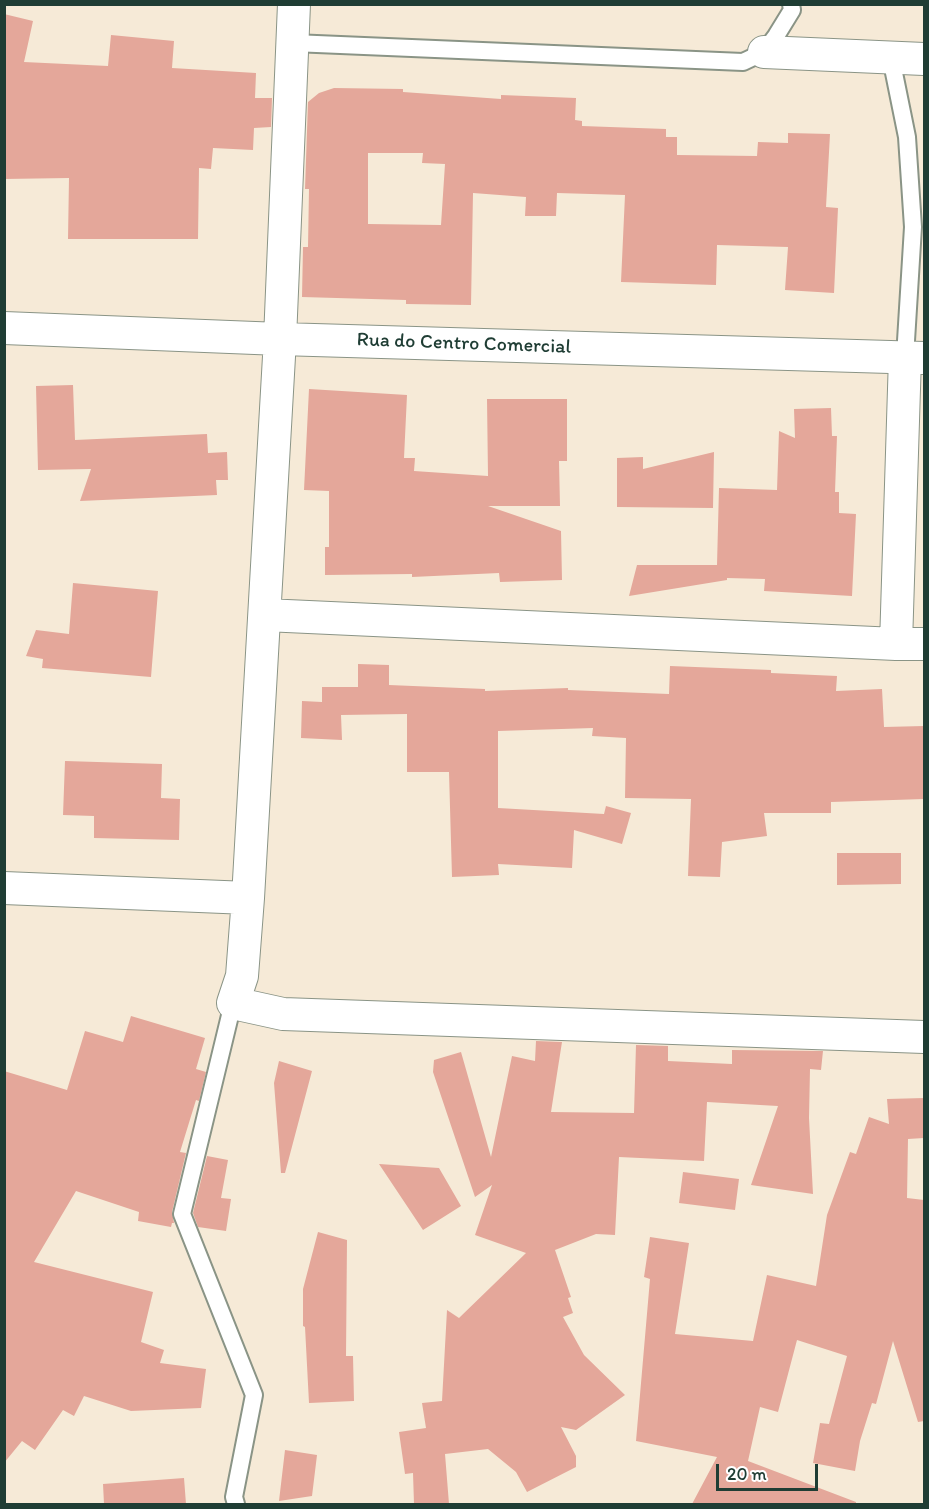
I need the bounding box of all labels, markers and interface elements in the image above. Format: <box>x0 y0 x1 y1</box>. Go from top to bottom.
street label: Rua do Centro Comercial <box>356 328 572 360</box>
scale bar <box>719 1452 821 1490</box>
text: 20 m <box>727 1463 767 1485</box>

